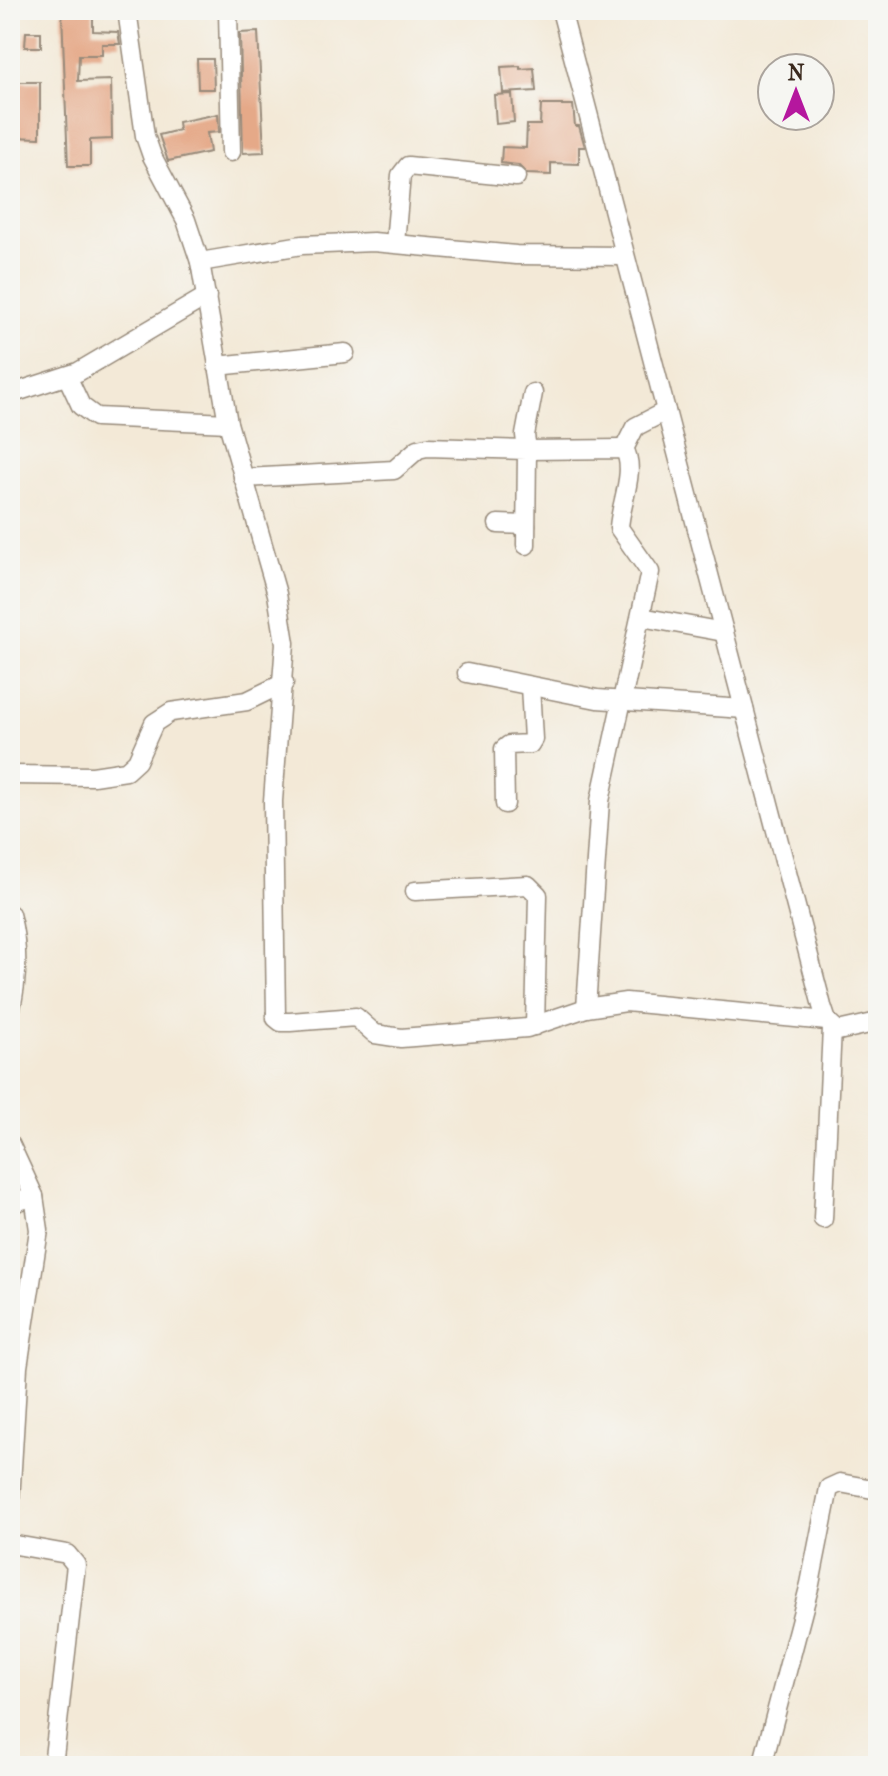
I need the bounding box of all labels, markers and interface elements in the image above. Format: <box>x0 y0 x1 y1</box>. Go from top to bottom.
north arrow <box>756 52 836 132</box>
text: N <box>788 60 805 86</box>

